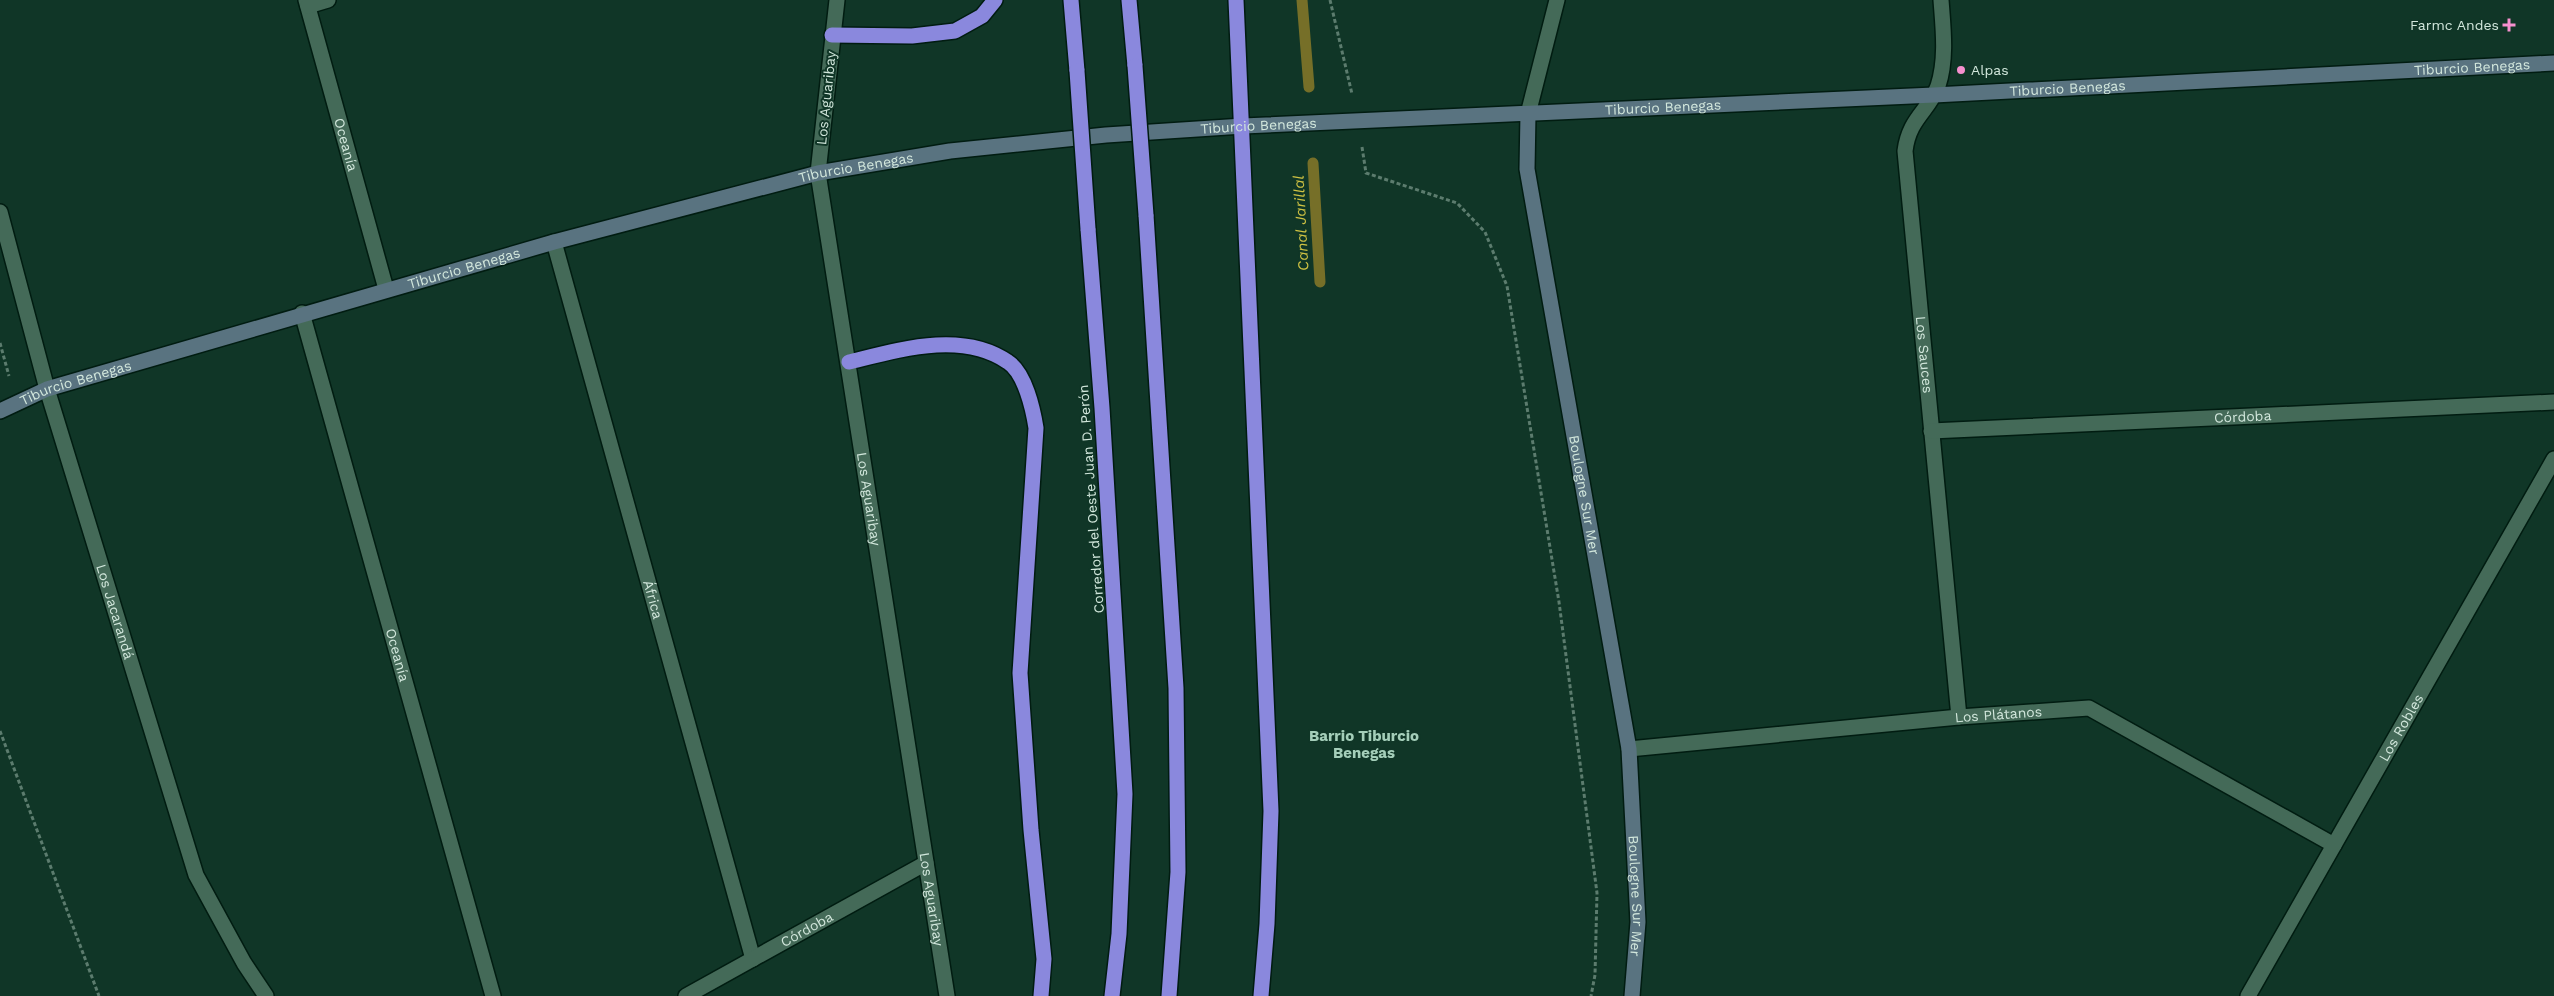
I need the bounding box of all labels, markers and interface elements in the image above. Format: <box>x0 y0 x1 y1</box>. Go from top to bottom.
place label: Farmc Andes <box>2410 17 2499 33</box>
marker: Farmc Andes <box>2503 19 2515 31</box>
street label: Los Aguaribay <box>813 49 839 146</box>
street label: Tiburcio Benegas <box>2413 56 2531 78</box>
place label: Alpas <box>1971 62 2009 78</box>
marker: Alpas <box>1955 64 1967 76</box>
street label: Tiburcio Benegas <box>2009 77 2126 99</box>
street label: Tiburcio Benegas <box>1604 97 1722 118</box>
street label: Tiburcio Benegas <box>1200 115 1317 137</box>
street label: Oceanía <box>331 116 361 173</box>
street label: Tiburcio Benegas <box>797 149 915 186</box>
water label: Canal Jarillal <box>1289 174 1312 271</box>
street label: Tiburcio Benegas <box>406 244 522 292</box>
street label: Los Sauces <box>1913 315 1936 394</box>
street label: Tiburcio Benegas <box>17 357 133 409</box>
street label: Corredor del Oeste Juan D. Perón <box>1075 384 1107 614</box>
street label: Córdoba <box>2214 407 2272 426</box>
street label: Boulogne Sur Mer <box>1566 434 1603 556</box>
street label: Los Aguaribay <box>854 451 884 548</box>
street label: Los Jacarandá <box>93 562 137 661</box>
street label: África <box>640 578 666 621</box>
street label: Oceanía <box>383 626 413 683</box>
street label: Los Robles <box>2376 691 2426 764</box>
street label: Los Plátanos <box>1954 703 2043 725</box>
district label: Barrio Tiburcio Benegas <box>1309 727 1419 762</box>
street label: Boulogne Sur Mer <box>1626 835 1646 957</box>
street label: Los Aguaribay <box>917 851 947 948</box>
street label: Córdoba <box>778 908 836 950</box>

